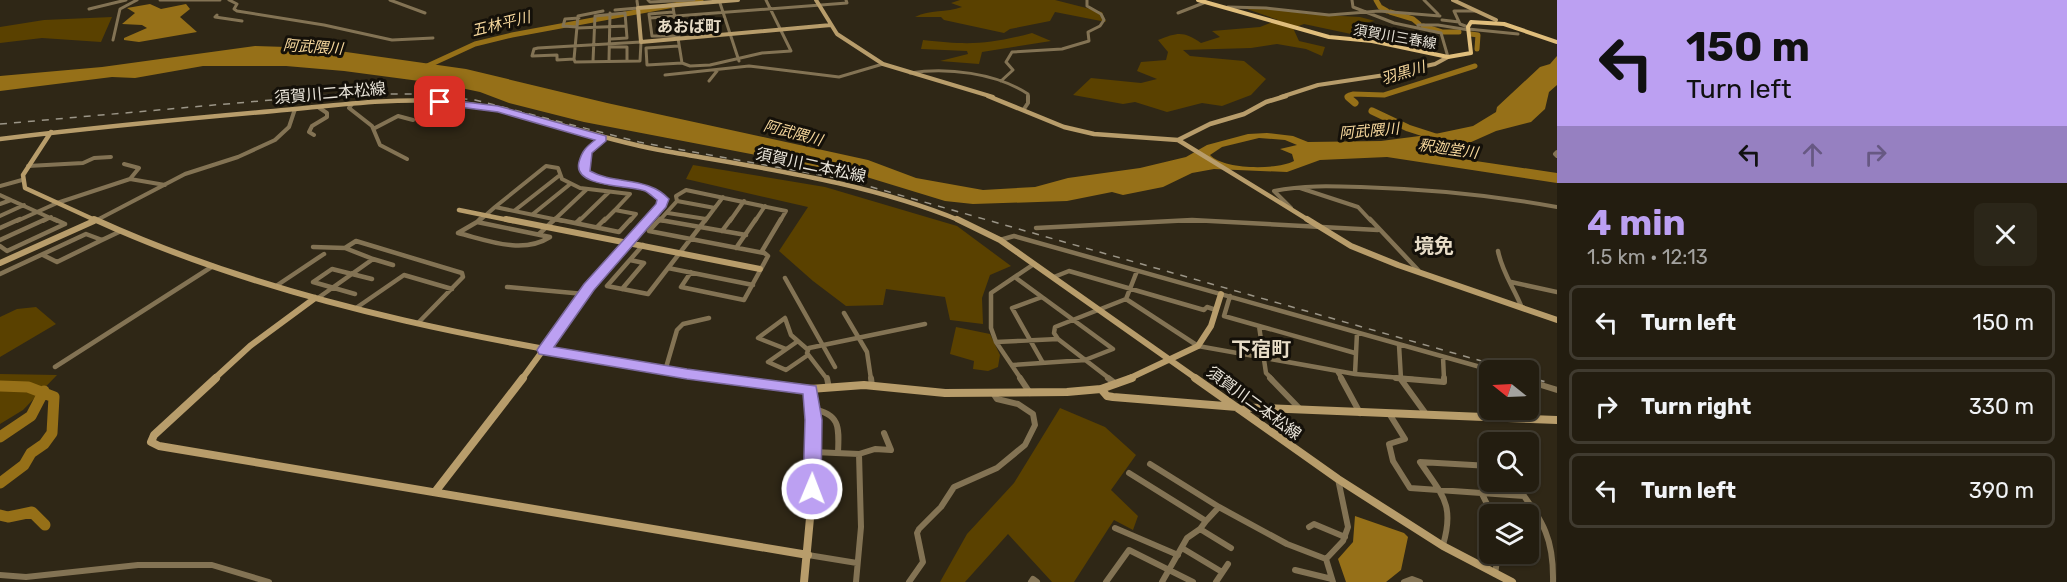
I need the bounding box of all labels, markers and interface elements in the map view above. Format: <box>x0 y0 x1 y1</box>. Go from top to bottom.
water label: 五林平川 <box>470 8 534 40</box>
district label: あおば町 <box>657 17 721 36</box>
street label: 須賀川三春線 <box>1352 21 1438 53</box>
text: 150 m <box>1686 22 1810 72</box>
icon: left <box>1587 24 1665 102</box>
water label: 阿武隈川 <box>282 36 346 58</box>
water label: 羽黒川 <box>1379 57 1429 88</box>
text: Turn left <box>1686 73 1791 105</box>
pin <box>414 76 465 127</box>
street label: 須賀川二本松線 <box>273 79 387 107</box>
icon: arrive <box>423 85 456 118</box>
water label: 阿武隈川 <box>762 117 826 150</box>
water label: 阿武隈川 <box>1338 119 1402 143</box>
water label: 釈迦堂川 <box>1417 136 1481 162</box>
icon: left <box>1733 138 1766 171</box>
icon: ahead <box>1796 138 1829 171</box>
icon: right <box>1859 138 1892 171</box>
street label: 須賀川二本松線 <box>754 144 868 186</box>
text: 4 min <box>1587 201 1686 244</box>
button: close <box>1974 203 2037 266</box>
district label: 境免 <box>1414 234 1454 258</box>
text: 1.5 km · 12:13 <box>1587 245 1708 269</box>
icon: left <box>1590 306 1623 339</box>
text: Turn left <box>1641 309 1736 336</box>
text: 150 m <box>1973 309 2034 336</box>
district label: 下宿町 <box>1231 337 1291 361</box>
north arrow <box>1479 360 1539 420</box>
map controls <box>1479 360 1539 564</box>
street label: 須賀川二本松線 <box>1203 362 1305 444</box>
icon: right <box>1590 390 1623 423</box>
text: Turn right <box>1641 393 1751 420</box>
text: 330 m <box>1969 393 2034 420</box>
button: search <box>1479 432 1539 492</box>
position arrow <box>780 457 844 521</box>
icon: left <box>1590 474 1623 507</box>
text: Turn left <box>1641 477 1736 504</box>
text: 390 m <box>1969 477 2034 504</box>
button: layers <box>1479 504 1539 564</box>

